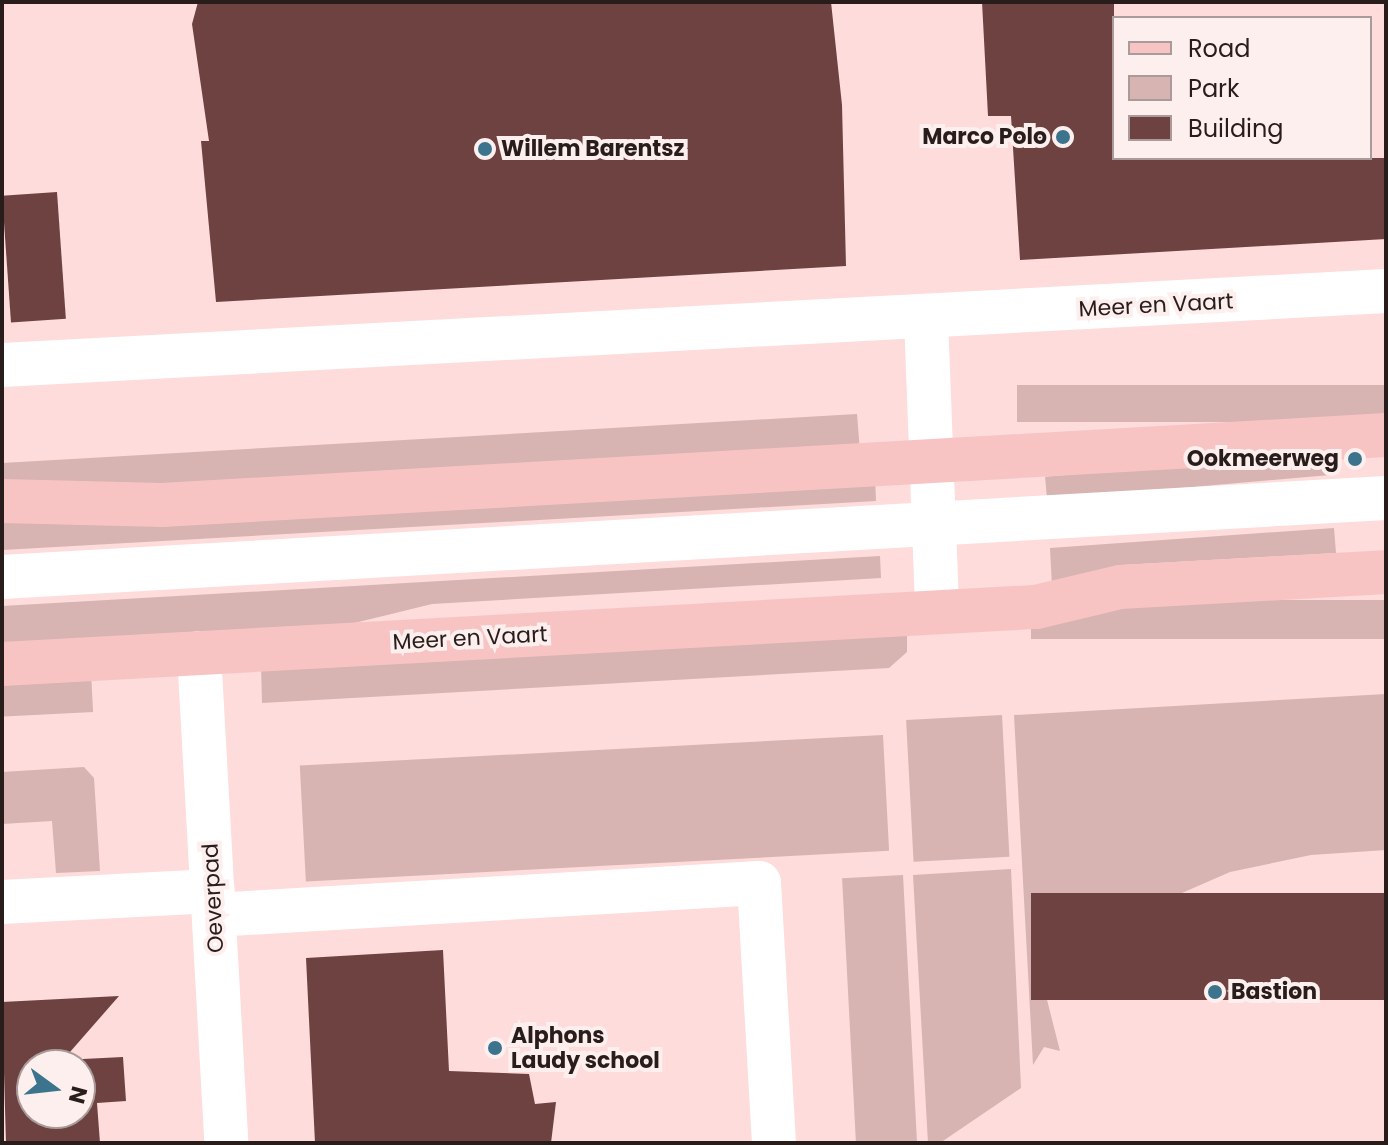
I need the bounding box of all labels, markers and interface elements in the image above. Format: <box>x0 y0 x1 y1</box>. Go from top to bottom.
legend <box>1112 16 1372 160</box>
text: Road <box>1188 32 1250 65</box>
text: Park <box>1188 72 1239 105</box>
text: Building <box>1188 112 1284 145</box>
place label: Marco Polo <box>922 124 1047 150</box>
marker: Marco Polo <box>1054 128 1072 146</box>
place label: Willem Barentsz <box>501 136 684 162</box>
marker: Willem Barentsz <box>476 140 494 158</box>
street label: Meer en Vaart <box>1078 288 1234 322</box>
place label: Ookmeerweg <box>1187 446 1339 472</box>
marker: Ookmeerweg <box>1346 450 1364 468</box>
street label: Meer en Vaart <box>392 621 548 655</box>
street label: Oeverpad <box>197 843 229 953</box>
place label: Bastion <box>1231 979 1317 1005</box>
marker: Bastion <box>1206 983 1224 1001</box>
place label: Alphons Laudy school <box>511 1022 660 1074</box>
marker: Alphons Laudy school <box>486 1039 504 1057</box>
north arrow <box>16 1049 96 1129</box>
text: N <box>61 1083 95 1107</box>

